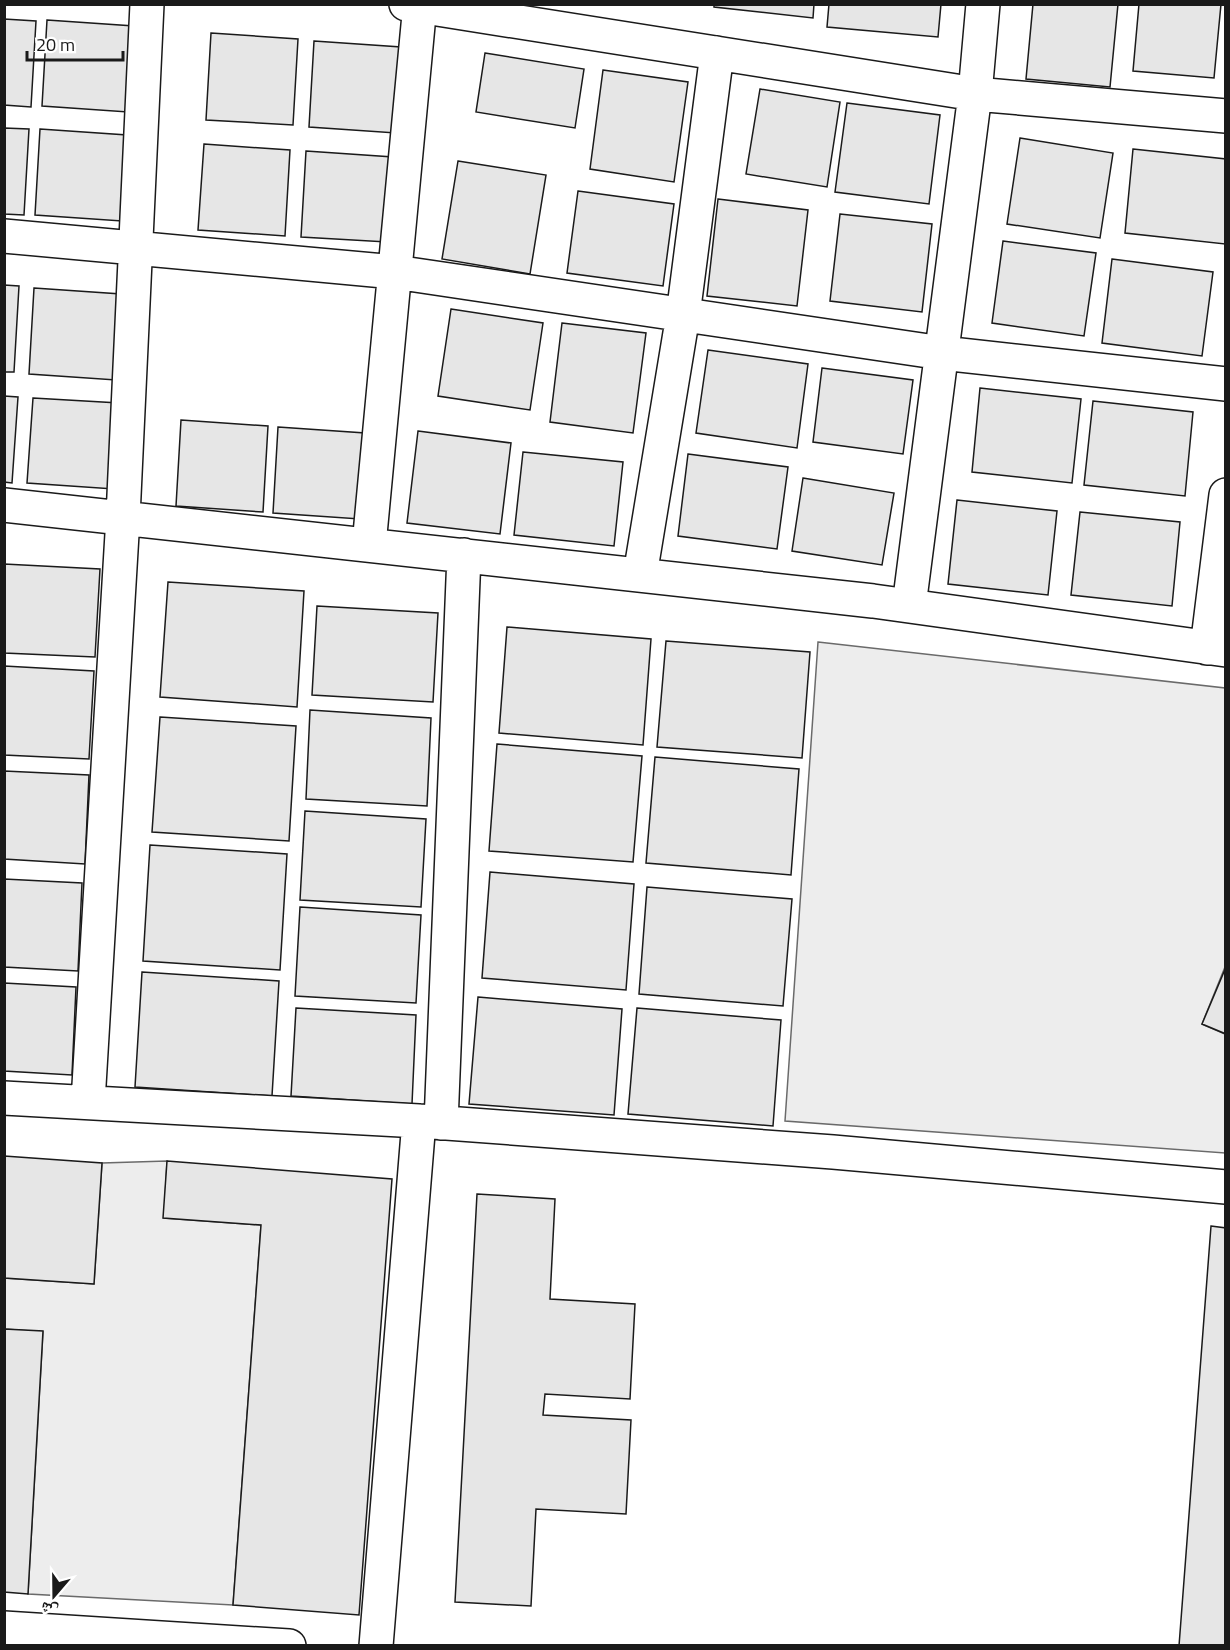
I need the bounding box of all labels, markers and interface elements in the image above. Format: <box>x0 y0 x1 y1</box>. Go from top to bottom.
scale bar <box>27 24 123 62</box>
text: 20 m <box>36 31 75 58</box>
north arrow <box>24 1566 84 1626</box>
text: ش <box>37 1596 61 1624</box>

